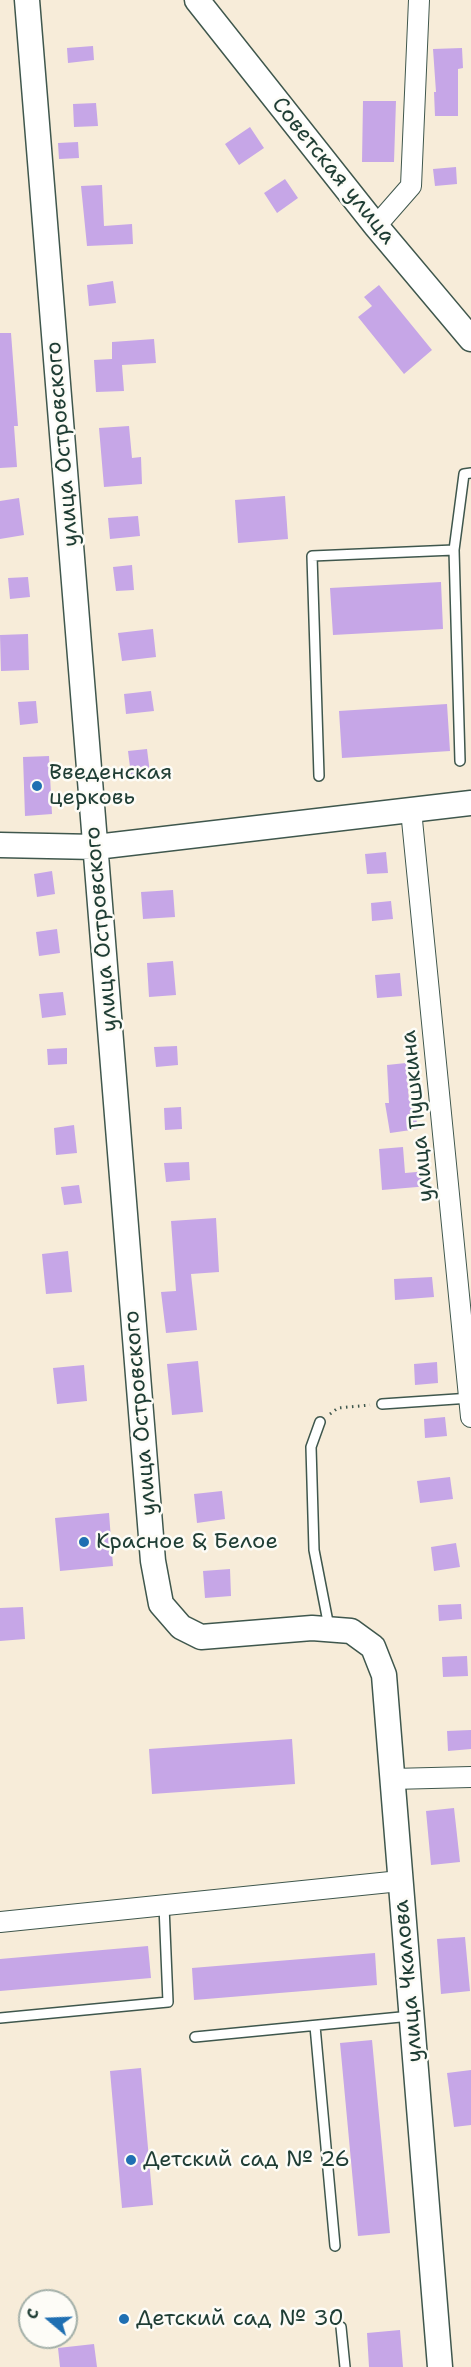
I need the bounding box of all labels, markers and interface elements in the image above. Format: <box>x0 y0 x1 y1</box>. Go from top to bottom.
street label: Советская улица <box>265 92 401 250</box>
street label: улица Островского <box>41 340 85 548</box>
place label: Введенская церковь <box>49 760 172 812</box>
marker: Введенская церковь <box>30 779 44 793</box>
street label: улица Островского <box>80 825 124 1033</box>
street label: улица Пушкина <box>396 1029 440 1203</box>
street label: улица Островского <box>119 1309 163 1517</box>
place label: Красное & Белое <box>96 1529 278 1555</box>
marker: Красное & Белое <box>77 1535 91 1549</box>
street label: улица Чкалова <box>389 1899 429 2063</box>
place label: Детский сад № 26 <box>143 2147 350 2173</box>
marker: Детский сад № 26 <box>124 2153 138 2167</box>
north arrow <box>18 2289 78 2349</box>
text: С <box>21 2306 44 2322</box>
place label: Детский сад № 30 <box>136 2306 344 2332</box>
marker: Детский сад № 30 <box>117 2312 131 2326</box>

